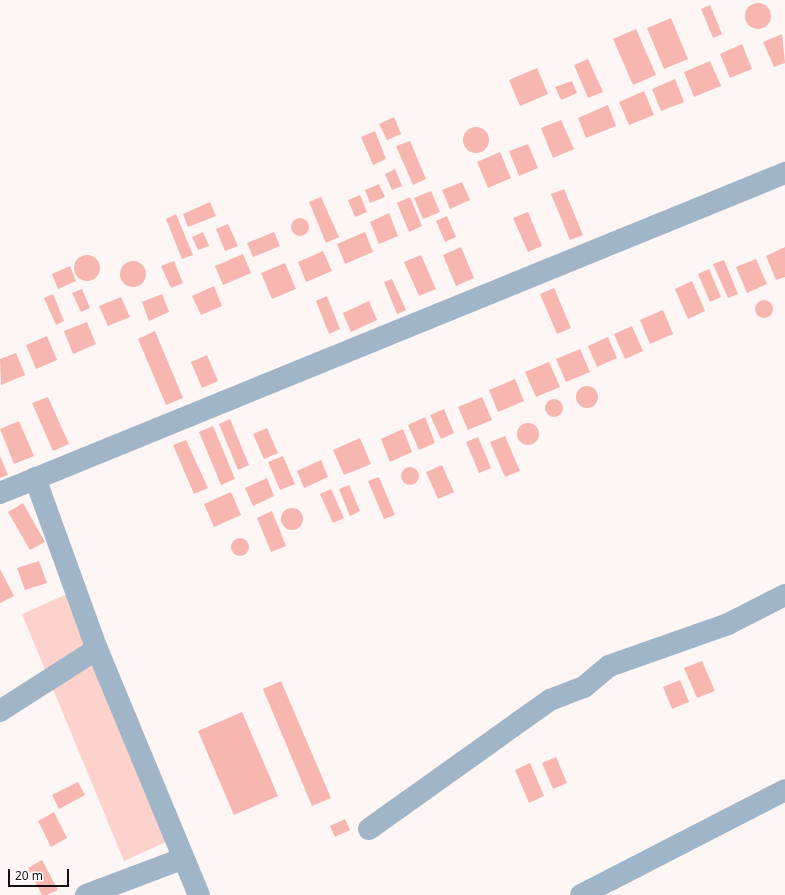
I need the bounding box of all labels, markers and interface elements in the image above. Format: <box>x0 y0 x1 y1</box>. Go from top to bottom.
scale bar <box>10 861 71 887</box>
text: 20 m <box>15 867 43 884</box>

